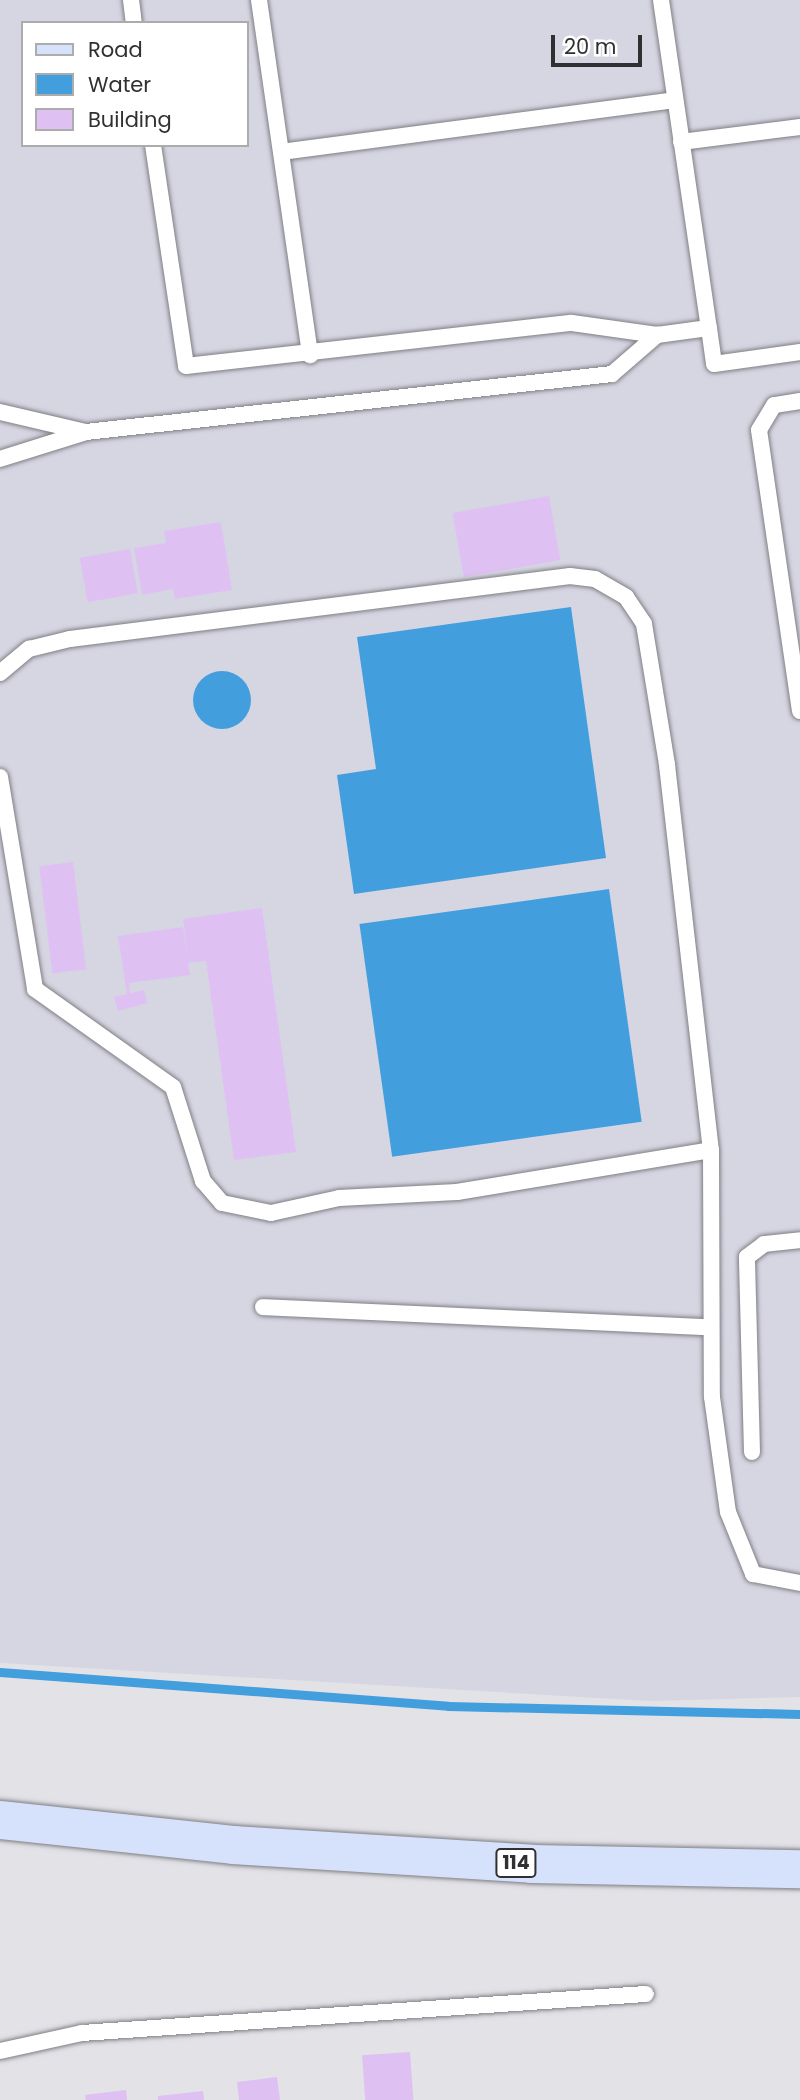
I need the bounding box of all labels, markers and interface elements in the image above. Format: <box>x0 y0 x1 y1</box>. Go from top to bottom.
legend <box>21 21 248 147</box>
scale bar <box>555 21 646 65</box>
text: 20 m <box>564 32 617 61</box>
text: Road <box>88 35 143 64</box>
text: Water <box>88 70 151 99</box>
text: Building <box>88 105 172 134</box>
road number: 114 <box>495 1848 537 1879</box>

